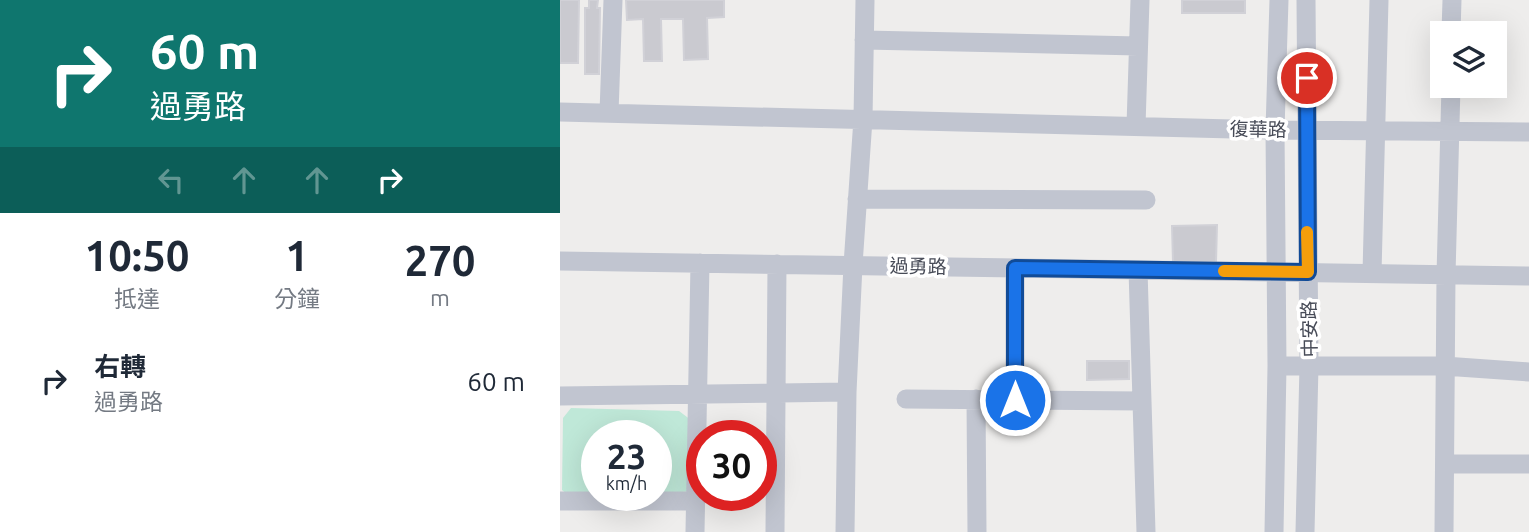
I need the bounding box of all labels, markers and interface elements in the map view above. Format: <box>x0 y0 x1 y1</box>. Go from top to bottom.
map controls <box>1430 21 1507 98</box>
button: layers <box>1430 21 1507 98</box>
text: 60 m <box>150 23 259 78</box>
icon: right <box>35 28 126 119</box>
pin <box>1277 48 1337 108</box>
icon: arrive <box>1288 59 1326 97</box>
text: 過勇路 <box>150 88 246 124</box>
street label: 復華路 <box>1229 118 1287 140</box>
icon: left <box>152 161 190 199</box>
icon: ahead <box>225 161 263 199</box>
icon: ahead <box>298 161 336 199</box>
icon: right <box>371 161 409 199</box>
text: 10:50 <box>84 232 190 279</box>
text: 1 <box>285 232 309 279</box>
text: 270 <box>404 237 476 284</box>
street label: 過勇路 <box>889 255 947 277</box>
text: m <box>430 285 450 310</box>
text: 抵達 <box>114 286 160 311</box>
text: 分鐘 <box>274 286 320 311</box>
street label: 中安路 <box>1298 300 1320 358</box>
text: 右轉 <box>94 352 146 381</box>
icon: right <box>35 362 73 400</box>
position arrow <box>978 363 1052 437</box>
text: 60 m <box>467 367 525 396</box>
text: 過勇路 <box>94 389 163 414</box>
speed limit sign: 30 <box>686 420 777 511</box>
text: 23 <box>607 436 646 476</box>
text: km/h <box>606 473 647 493</box>

